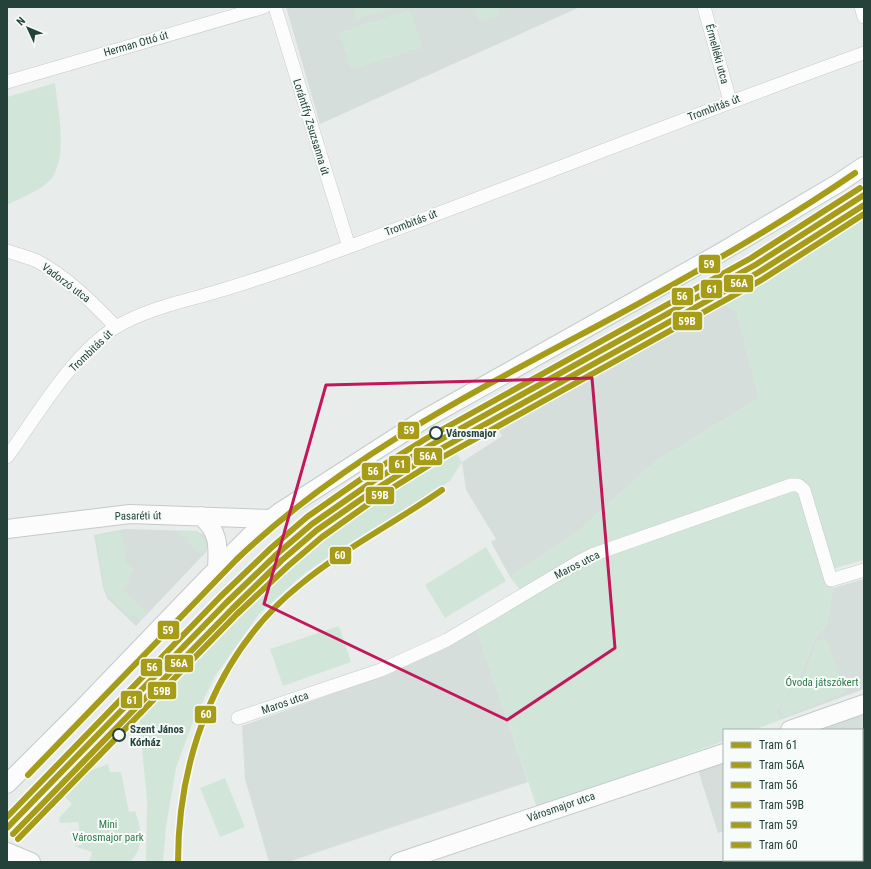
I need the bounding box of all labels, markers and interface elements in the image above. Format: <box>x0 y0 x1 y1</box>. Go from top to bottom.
north arrow <box>8 8 48 48</box>
text: N <box>14 14 28 28</box>
street label: Érmelléki utca <box>703 23 731 85</box>
street label: Herman Ottó út <box>102 29 170 59</box>
street label: Lorántffy Zsuzsanna út <box>290 77 332 177</box>
street label: Trombitás út <box>686 92 742 124</box>
street label: Trombitás út <box>383 207 439 239</box>
line badge: 59 <box>698 254 721 274</box>
text: 59 <box>703 258 715 271</box>
street label: Vadorzó utca <box>39 261 93 305</box>
line badge: 56A <box>723 274 754 293</box>
text: 56A <box>730 277 748 290</box>
line badge: 61 <box>700 279 723 299</box>
text: 61 <box>706 283 718 296</box>
line badge: 56 <box>671 287 694 306</box>
text: 56 <box>676 290 688 303</box>
line badge: 59B <box>672 311 703 331</box>
text: 59B <box>678 315 696 328</box>
street label: Trombitás út <box>67 327 115 375</box>
line badge: 59 <box>397 421 420 440</box>
text: 59 <box>403 424 415 437</box>
marker: Városmajor <box>429 426 443 440</box>
place label: Városmajor <box>446 427 497 440</box>
line badge: 56A <box>413 447 443 466</box>
text: 56A <box>419 450 437 463</box>
line badge: 61 <box>388 455 411 474</box>
text: 61 <box>394 458 406 471</box>
line badge: 56 <box>361 462 384 481</box>
text: 56 <box>367 465 379 478</box>
line badge: 59B <box>365 486 395 505</box>
text: 59B <box>371 489 389 502</box>
street label: Pasaréti út <box>114 509 162 523</box>
line badge: 60 <box>329 546 352 565</box>
street label: Maros utca <box>552 548 602 582</box>
text: 60 <box>334 549 346 562</box>
line badge: 59 <box>157 620 180 640</box>
text: 59 <box>162 624 174 637</box>
line badge: 56A <box>164 654 194 673</box>
text: 56A <box>170 657 188 670</box>
line badge: 56 <box>140 658 163 677</box>
text: 56 <box>146 661 158 674</box>
park label: Óvoda játszókert <box>785 676 859 689</box>
line badge: 59B <box>147 681 177 700</box>
text: 59B <box>153 685 171 698</box>
street label: Maros utca <box>260 689 310 717</box>
line badge: 61 <box>120 690 143 709</box>
text: 61 <box>126 694 138 707</box>
line badge: 60 <box>194 705 217 724</box>
text: 60 <box>200 708 212 721</box>
place label: Szent János Kórház <box>130 723 184 749</box>
marker: Szent János Kórház <box>112 728 126 742</box>
legend <box>723 729 863 861</box>
text: Tram 61 <box>759 738 798 752</box>
text: Tram 56A <box>759 758 805 772</box>
text: Tram 56 <box>759 778 798 792</box>
street label: Városmajor utca <box>525 789 597 825</box>
text: Tram 59B <box>759 798 804 812</box>
park label: Mini Városmajor park <box>72 818 144 844</box>
text: Tram 59 <box>759 818 798 832</box>
text: Tram 60 <box>759 838 798 852</box>

